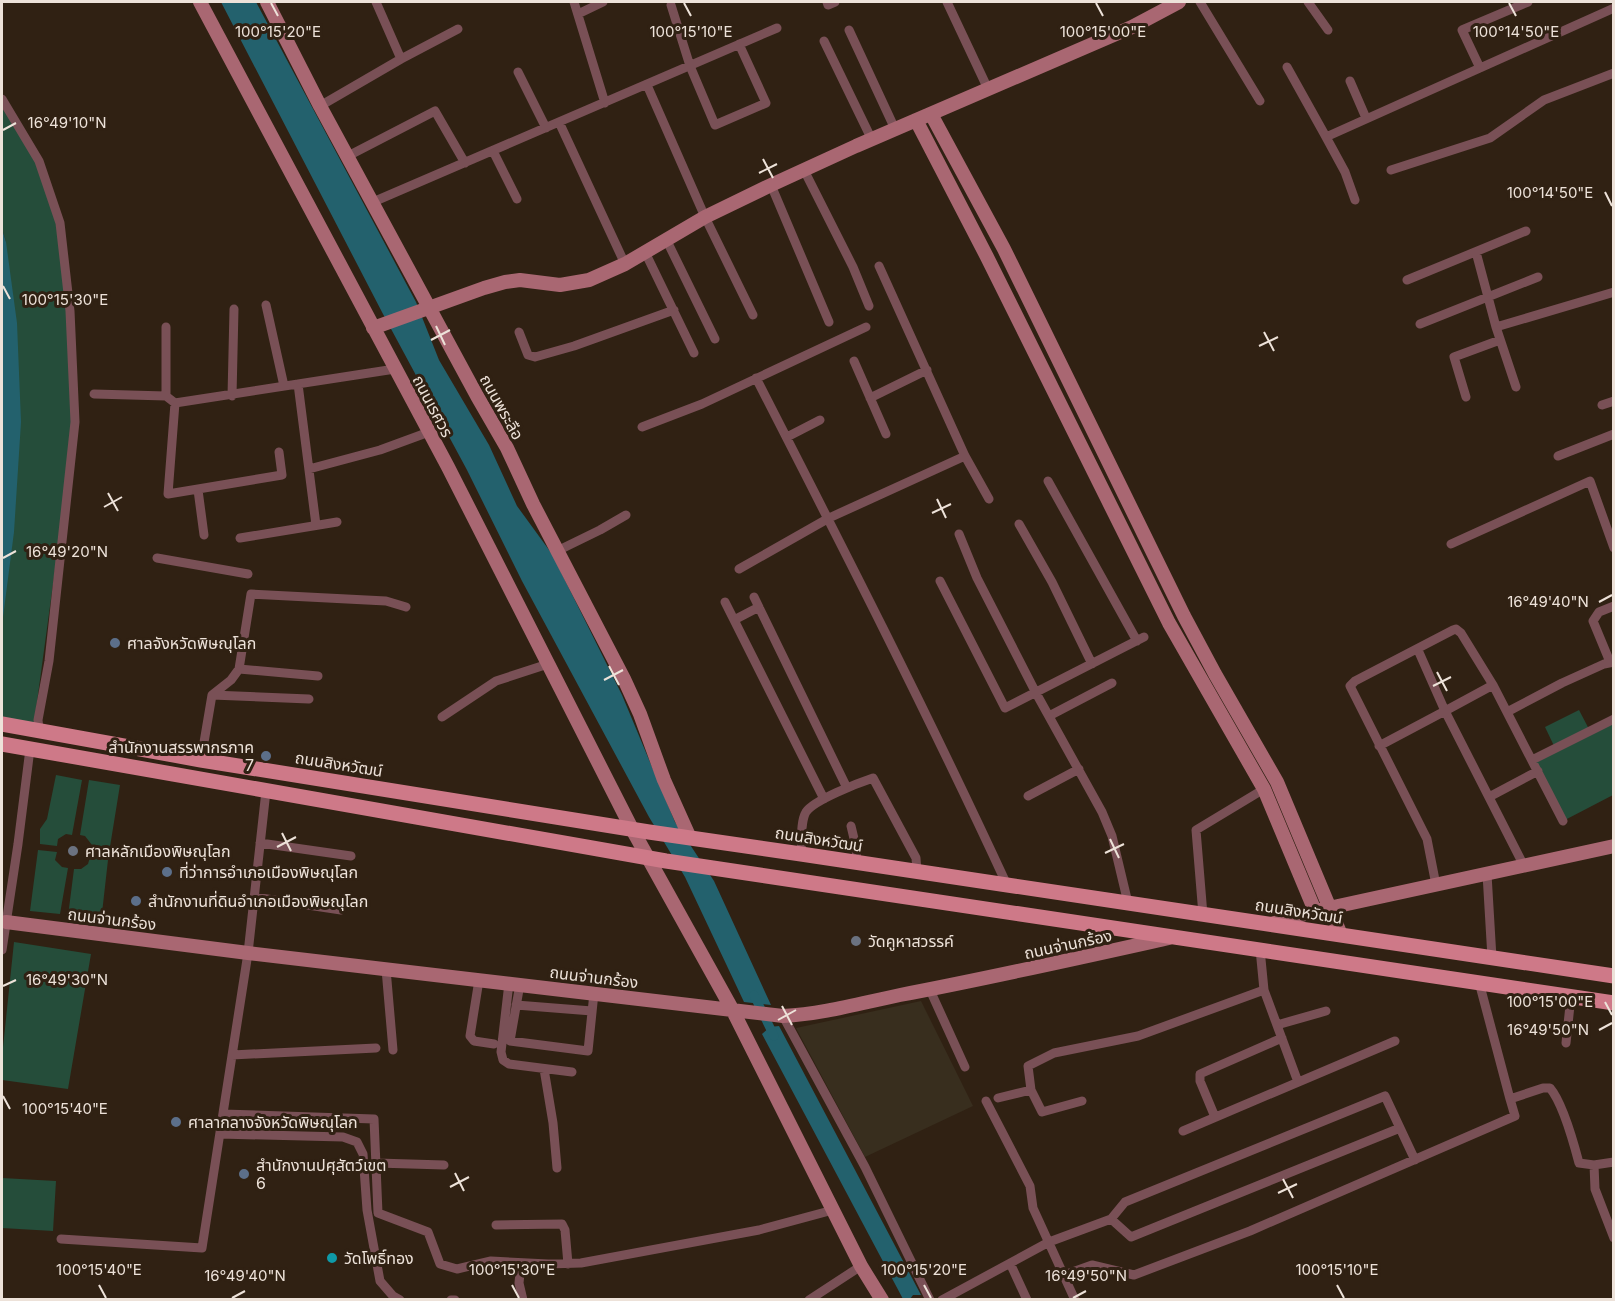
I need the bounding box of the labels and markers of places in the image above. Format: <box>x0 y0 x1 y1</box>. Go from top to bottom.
place label: ศาลจังหวัดพิษณุโลก <box>127 633 256 653</box>
marker: ศาลจังหวัดพิษณุโลก <box>108 636 122 650</box>
place label: สำนักงานสรรพากรภาค 7 <box>108 737 254 775</box>
marker: สำนักงานสรรพากรภาค 7 <box>259 749 273 763</box>
place label: ศาลหลักเมืองพิษณุโลก <box>85 841 231 861</box>
marker: ศาลหลักเมืองพิษณุโลก <box>66 844 80 858</box>
place label: ที่ว่าการอำเภอเมืองพิษณุโลก <box>179 861 358 882</box>
marker: ที่ว่าการอำเภอเมืองพิษณุโลก <box>160 865 174 879</box>
place label: สำนักงานที่ดินอำเภอเมืองพิษณุโลก <box>148 890 368 911</box>
marker: สำนักงานที่ดินอำเภอเมืองพิษณุโลก <box>129 894 143 908</box>
place label: วัดคูหาสวรรค์ <box>868 931 954 951</box>
marker: วัดคูหาสวรรค์ <box>849 934 863 948</box>
place label: ศาลากลางจังหวัดพิษณุโลก <box>188 1112 358 1132</box>
marker: ศาลากลางจังหวัดพิษณุโลก <box>169 1115 183 1129</box>
place label: สำนักงานปศุสัตว์เขต 6 <box>256 1155 386 1193</box>
marker: สำนักงานปศุสัตว์เขต 6 <box>237 1167 251 1181</box>
place label: วัดโพธิ์ทอง <box>344 1248 414 1268</box>
marker: วัดโพธิ์ทอง <box>325 1251 339 1265</box>

